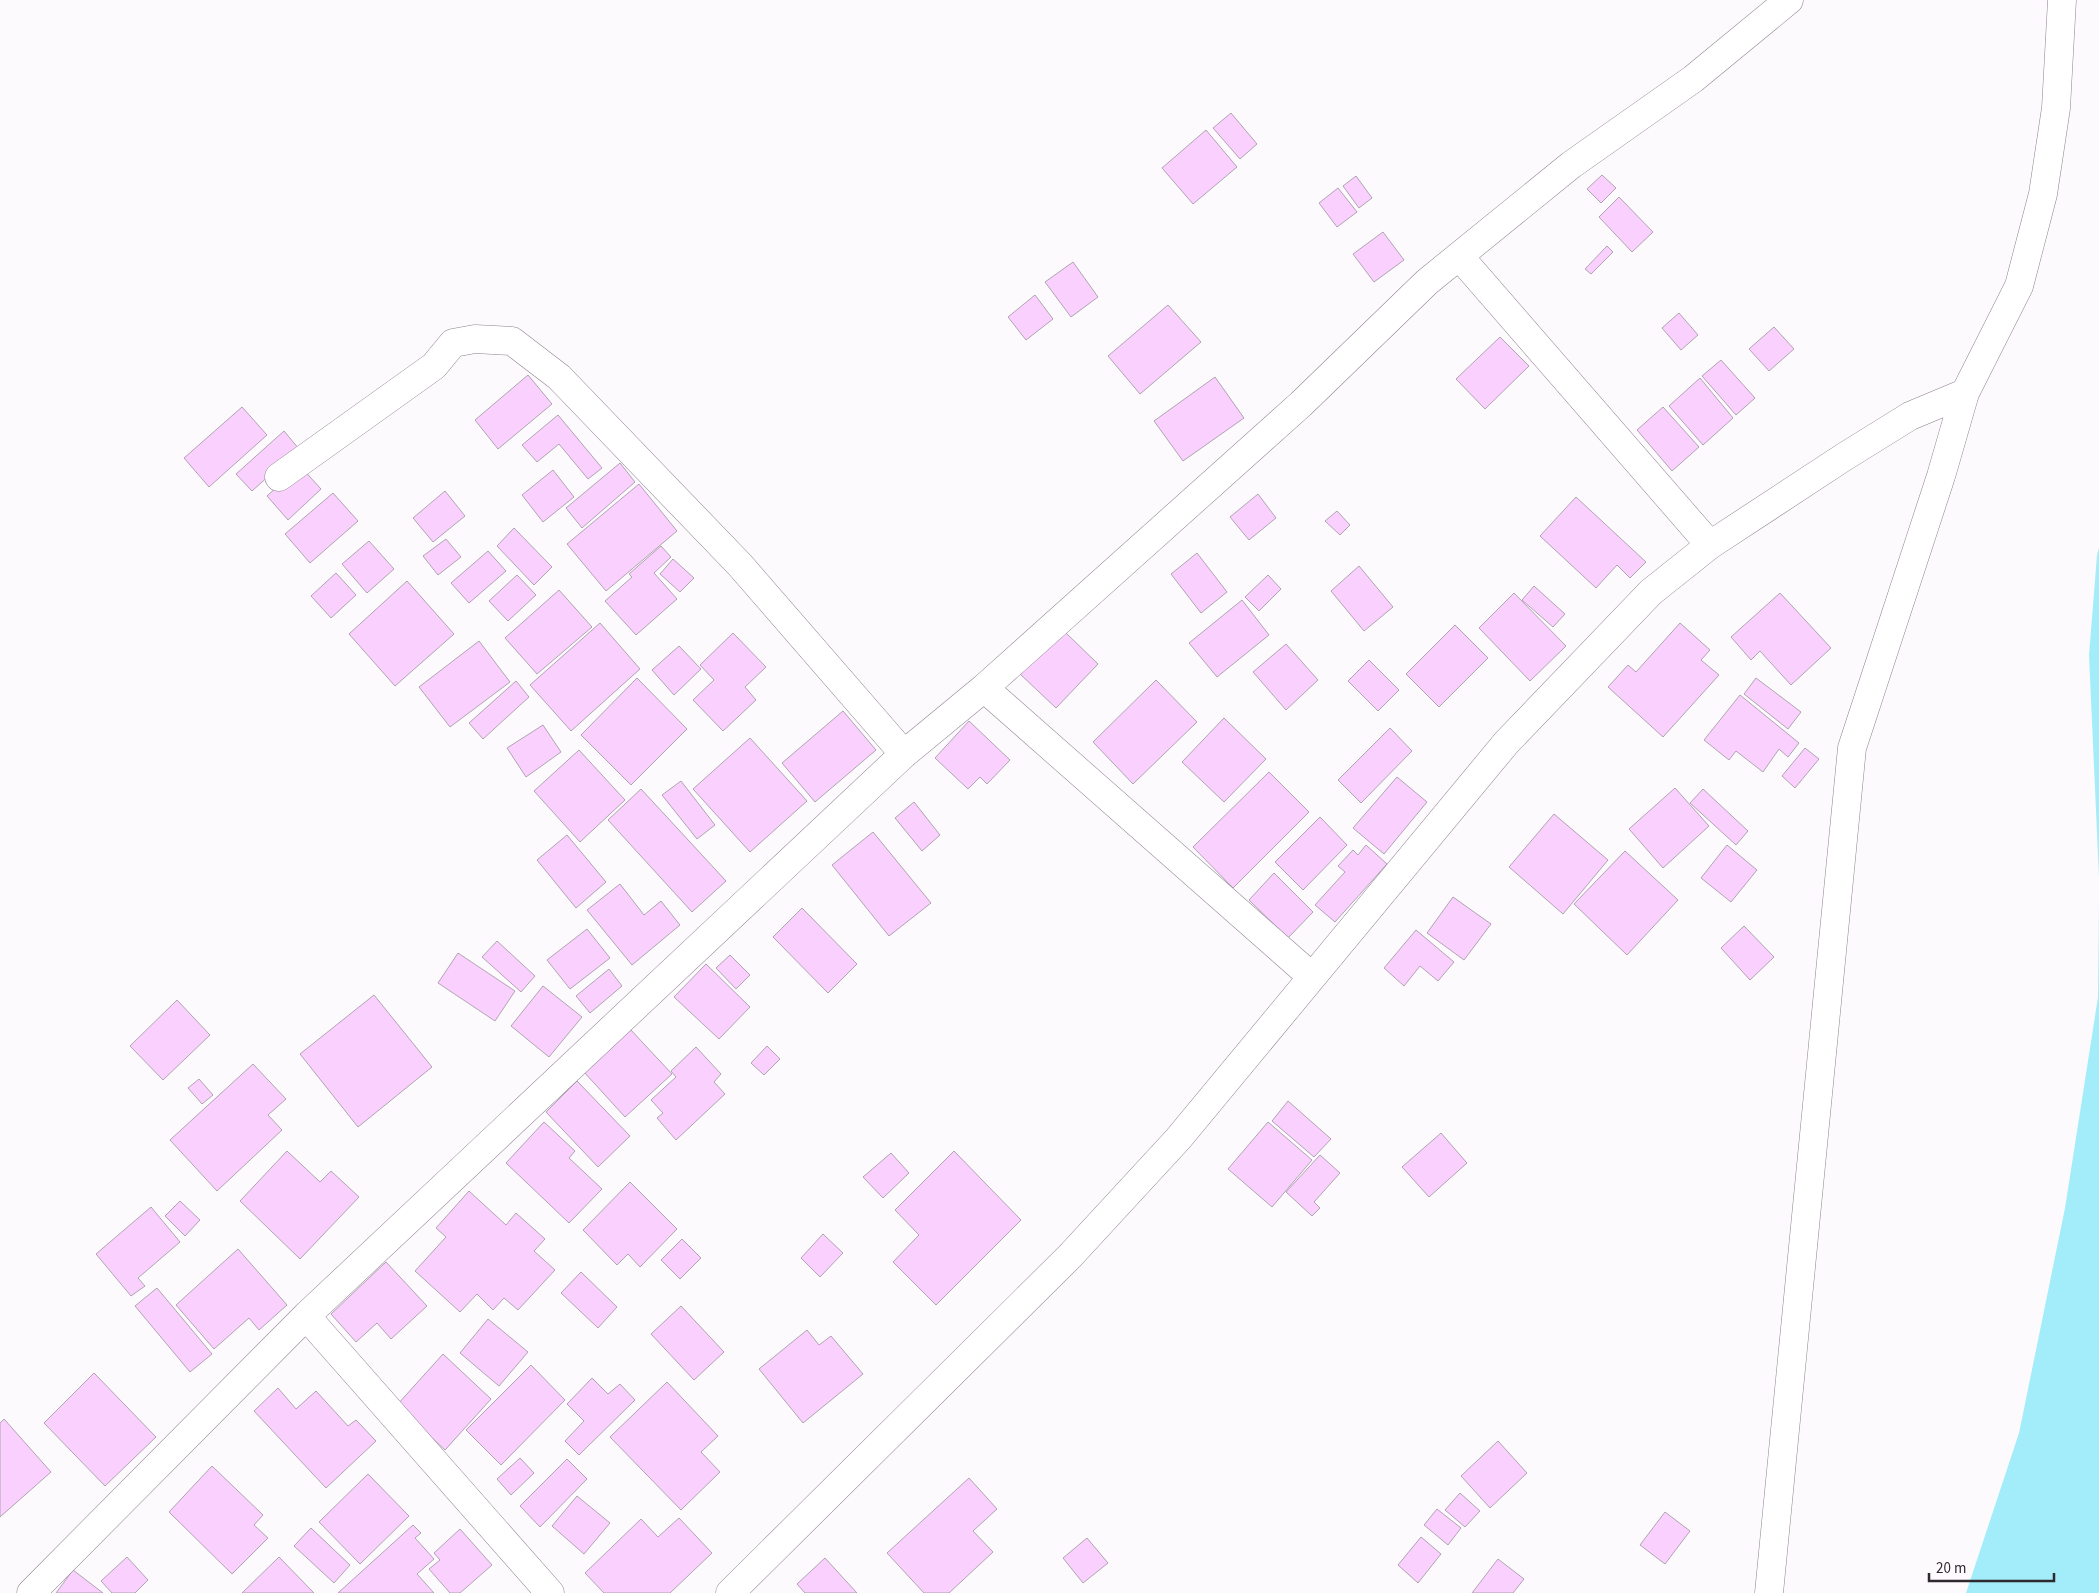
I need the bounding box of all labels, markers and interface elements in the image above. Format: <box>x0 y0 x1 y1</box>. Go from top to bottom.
scale bar <box>1929 1550 2054 1582</box>
text: 20 m <box>1936 1558 1966 1579</box>

